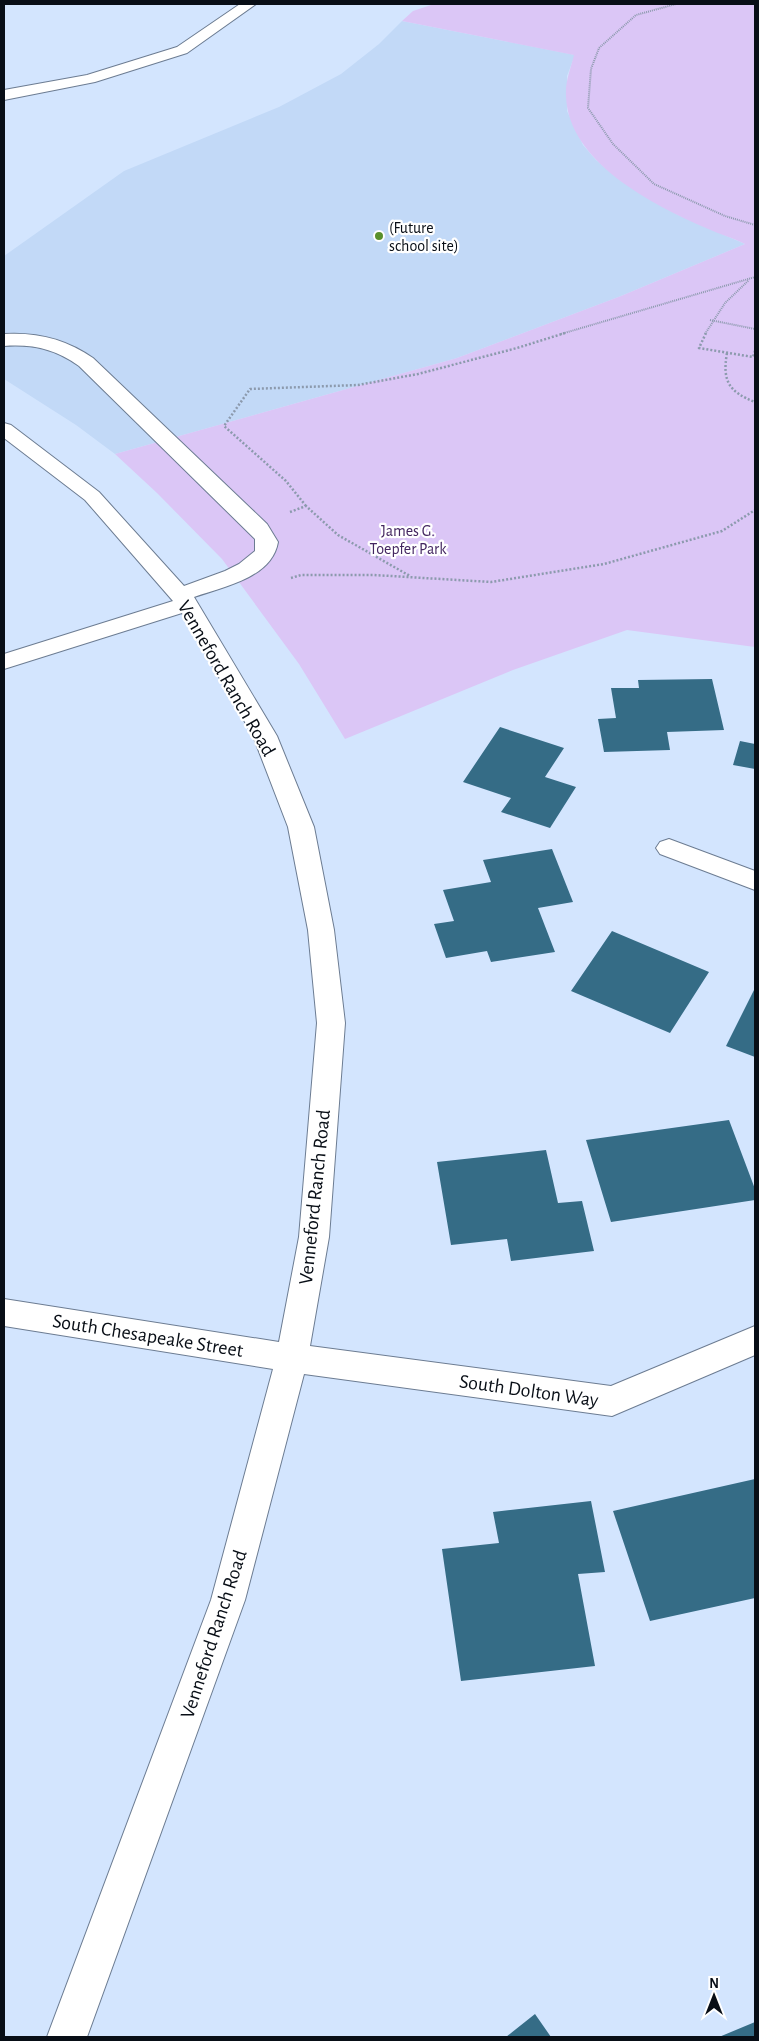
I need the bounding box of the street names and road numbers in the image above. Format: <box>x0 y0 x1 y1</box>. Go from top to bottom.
street label: Venneford Ranch Road <box>173 597 279 760</box>
street label: Venneford Ranch Road <box>296 1109 334 1286</box>
street label: South Chesapeake Street <box>51 1311 245 1361</box>
street label: South Dolton Way <box>458 1371 600 1411</box>
street label: Venneford Ranch Road <box>177 1548 251 1721</box>

